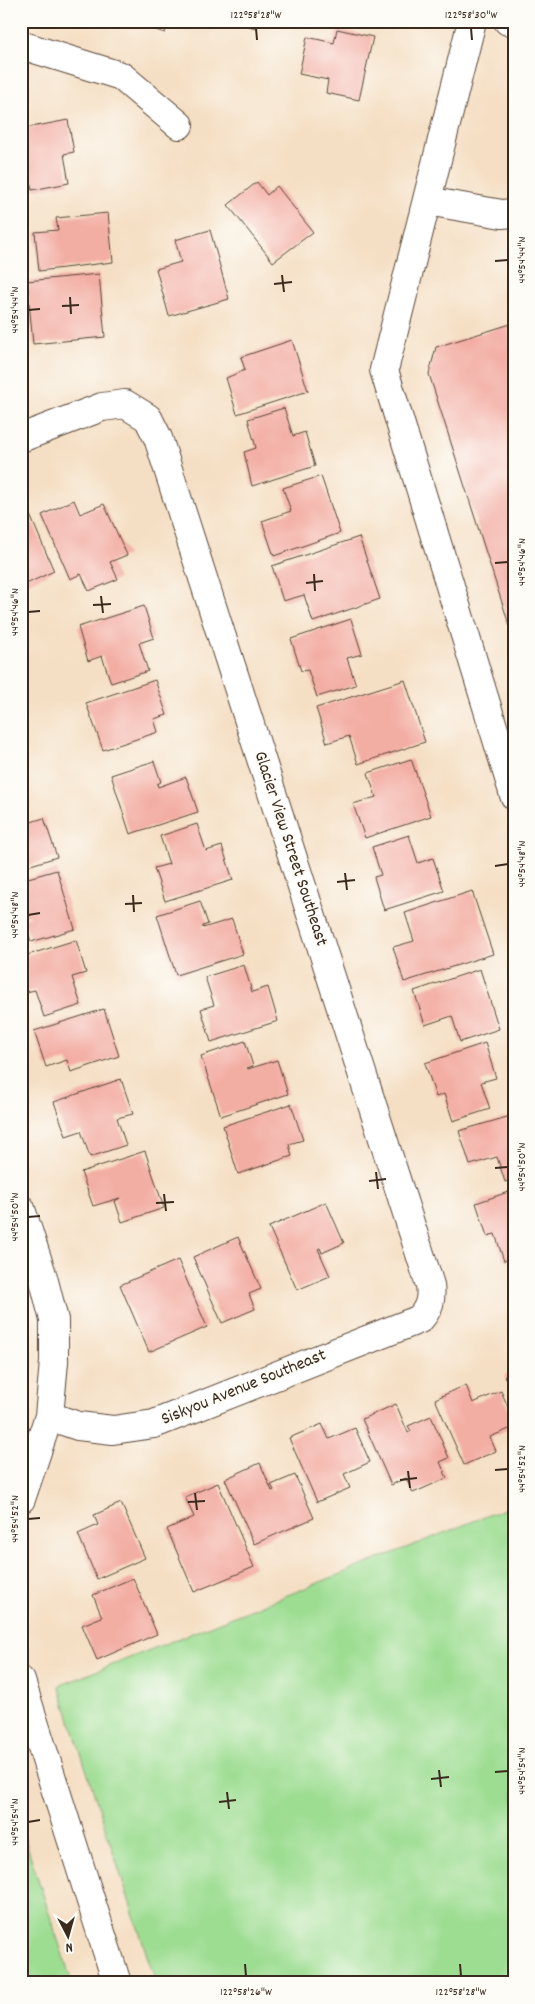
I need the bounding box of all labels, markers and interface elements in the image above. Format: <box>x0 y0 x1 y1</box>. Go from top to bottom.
text: 122°58'28"W <box>231 7 282 24</box>
text: 122°58'30"W <box>445 7 497 24</box>
text: 44°54'44"N <box>514 236 531 283</box>
text: 44°54'44"N <box>7 286 24 333</box>
text: 44°54'46"N <box>514 538 531 586</box>
text: 44°54'46"N <box>7 588 24 636</box>
street label: Glacier View Street Southeast <box>247 748 333 950</box>
text: 44°54'48"N <box>514 841 531 887</box>
text: 44°54'48"N <box>7 892 24 938</box>
text: 44°54'50"N <box>514 1142 531 1192</box>
text: 44°54'50"N <box>7 1192 24 1242</box>
street label: Siskyou Avenue Southeast <box>158 1343 331 1433</box>
text: 44°54'52"N <box>514 1445 531 1493</box>
text: 44°54'52"N <box>7 1495 24 1543</box>
text: 44°54'54"N <box>514 1747 531 1795</box>
text: 44°54'54"N <box>7 1798 24 1846</box>
north arrow <box>42 1912 92 1962</box>
text: N <box>65 1937 74 1957</box>
text: 122°58'26"W <box>220 1984 272 2001</box>
text: 122°58'28"W <box>436 1984 487 2001</box>

